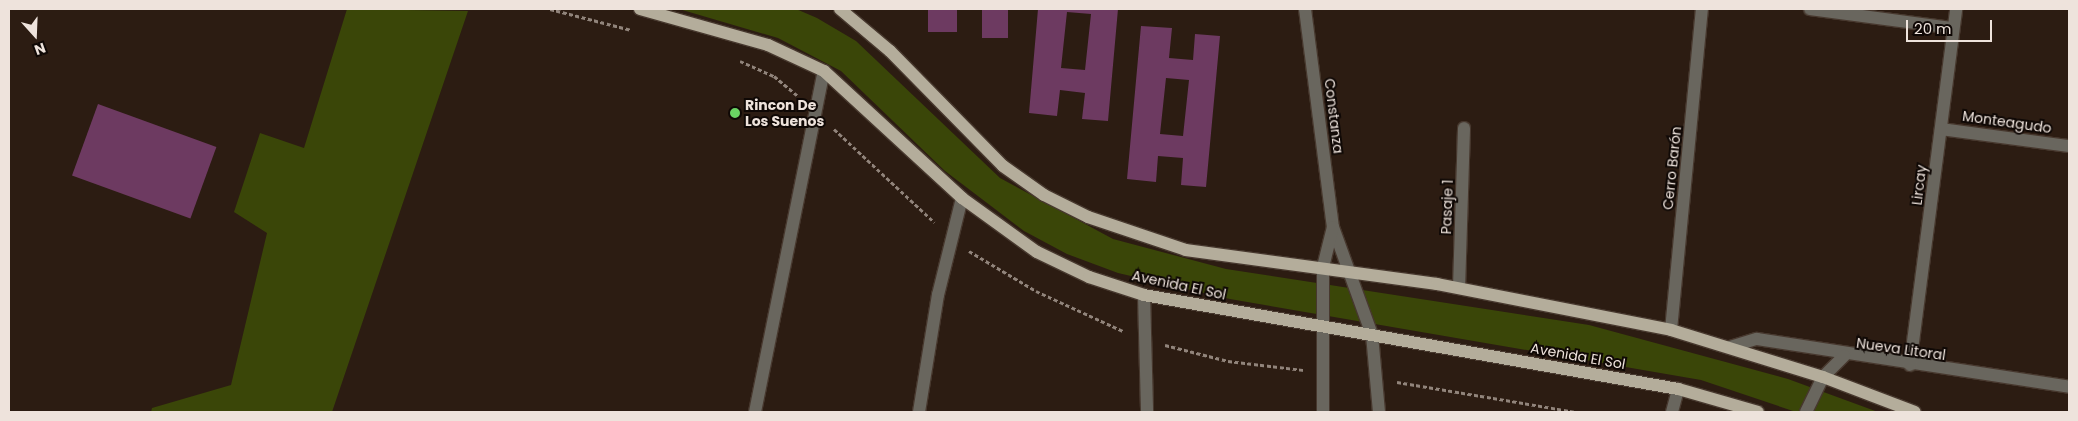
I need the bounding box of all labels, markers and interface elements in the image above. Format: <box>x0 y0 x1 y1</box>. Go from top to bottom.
north arrow <box>10 10 60 60</box>
scale bar <box>1908 10 1994 42</box>
text: 20 m <box>1914 18 1952 39</box>
text: N <box>32 38 48 60</box>
street label: Constanza <box>1321 78 1347 154</box>
place label: Rincon De Los Suenos <box>745 97 824 130</box>
marker: Rincon De Los Suenos <box>729 107 741 119</box>
street label: Monteagudo <box>1961 107 2053 137</box>
street label: Cerro Barón <box>1659 125 1685 211</box>
street label: Lircay <box>1908 164 1930 206</box>
street label: Pasaje 1 <box>1438 179 1456 235</box>
street label: Avenida El Sol <box>1130 267 1228 303</box>
street label: Nueva Litoral <box>1855 334 1947 364</box>
street label: Avenida El Sol <box>1529 339 1627 373</box>

